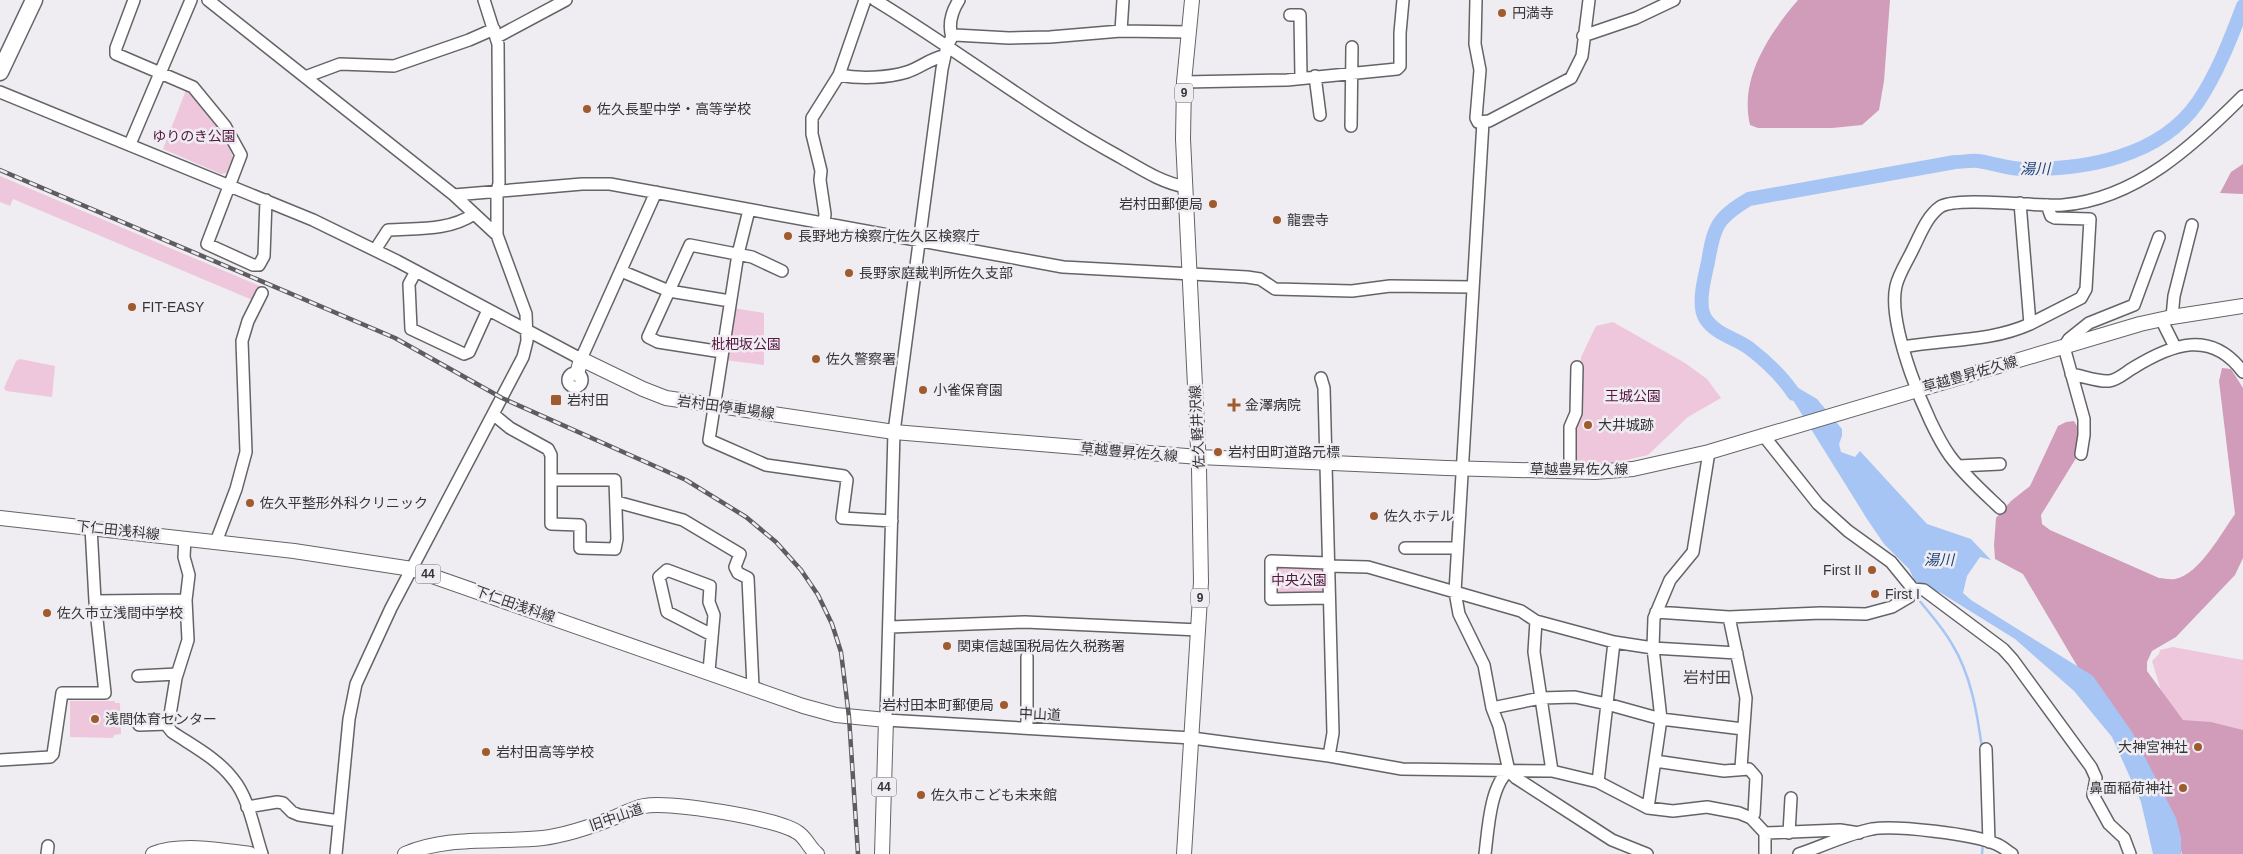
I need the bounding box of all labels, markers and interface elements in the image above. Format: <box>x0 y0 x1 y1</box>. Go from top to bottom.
place label: 円満寺 <box>1512 5 1554 21</box>
marker: 円満寺 <box>1496 7 1508 19</box>
road number: 9 <box>1175 84 1193 102</box>
place label: 佐久長聖中学・高等学校 <box>597 101 751 117</box>
marker: 佐久長聖中学・高等学校 <box>581 103 593 115</box>
park label: ゆりのき公園 <box>152 128 236 144</box>
water label: 湯川 <box>2020 160 2052 177</box>
place label: 岩村田郵便局 <box>1119 196 1203 212</box>
marker: 岩村田郵便局 <box>1207 198 1219 210</box>
place label: 龍雲寺 <box>1287 212 1329 228</box>
marker: 龍雲寺 <box>1271 214 1283 226</box>
place label: 長野地方検察庁佐久区検察庁 <box>798 228 980 244</box>
marker: 長野地方検察庁佐久区検察庁 <box>782 230 794 242</box>
place label: 長野家庭裁判所佐久支部 <box>859 265 1013 281</box>
marker: 長野家庭裁判所佐久支部 <box>843 267 855 279</box>
place label: FIT-EASY <box>142 299 205 315</box>
marker: FIT-EASY <box>126 301 138 313</box>
park label: 枇杷坂公園 <box>711 336 781 352</box>
place label: 佐久警察署 <box>826 351 896 367</box>
marker: 佐久警察署 <box>810 353 822 365</box>
street label: 草越豊昇佐久線 <box>1921 353 2019 395</box>
place label: 小雀保育園 <box>933 382 1003 398</box>
marker: 小雀保育園 <box>917 384 929 396</box>
street label: 佐久軽井沢線 <box>1187 385 1207 469</box>
park label: 王城公園 <box>1605 388 1661 404</box>
place label: 岩村田 <box>567 392 609 408</box>
street label: 岩村田停車場線 <box>676 392 776 422</box>
marker: 岩村田 <box>549 393 563 407</box>
place label: 金澤病院 <box>1245 397 1301 413</box>
marker: 金澤病院 <box>1227 398 1241 412</box>
place label: 大井城跡 <box>1598 417 1654 433</box>
marker: 大井城跡 <box>1582 419 1594 431</box>
street label: 草越豊昇佐久線 <box>1079 440 1179 464</box>
place label: 岩村田町道路元標 <box>1228 444 1340 460</box>
marker: 岩村田町道路元標 <box>1212 446 1224 458</box>
street label: 草越豊昇佐久線 <box>1530 461 1628 477</box>
place label: 佐久平整形外科クリニック <box>260 495 428 511</box>
marker: 佐久平整形外科クリニック <box>244 497 256 509</box>
place label: 佐久ホテル <box>1384 508 1454 524</box>
marker: 佐久ホテル <box>1368 510 1380 522</box>
street label: 下仁田浅科線 <box>75 518 161 542</box>
water label: 湯川 <box>1924 551 1956 568</box>
place label: First II <box>1823 562 1862 578</box>
road number: 44 <box>416 564 440 584</box>
marker: First II <box>1866 564 1878 576</box>
park label: 中央公園 <box>1271 572 1327 588</box>
street label: 下仁田浅科線 <box>473 583 557 625</box>
place label: First I <box>1885 586 1920 602</box>
road number: 9 <box>1191 588 1209 608</box>
marker: First I <box>1869 588 1881 600</box>
place label: 佐久市立浅間中学校 <box>57 605 183 621</box>
marker: 佐久市立浅間中学校 <box>41 607 53 619</box>
place label: 関東信越国税局佐久税務署 <box>957 638 1125 654</box>
marker: 関東信越国税局佐久税務署 <box>941 640 953 652</box>
district label: 岩村田 <box>1683 669 1731 686</box>
place label: 岩村田本町郵便局 <box>882 697 994 713</box>
marker: 岩村田本町郵便局 <box>998 699 1010 711</box>
street label: 中山道 <box>1019 705 1061 723</box>
place label: 浅間体育センター <box>105 711 217 727</box>
marker: 浅間体育センター <box>89 713 101 725</box>
place label: 大神宮神社 <box>2118 739 2188 755</box>
marker: 大神宮神社 <box>2192 741 2204 753</box>
place label: 岩村田高等学校 <box>496 744 594 760</box>
marker: 岩村田高等学校 <box>480 746 492 758</box>
road number: 44 <box>872 778 896 796</box>
place label: 鼻面稲荷神社 <box>2089 780 2173 796</box>
marker: 鼻面稲荷神社 <box>2177 782 2189 794</box>
place label: 佐久市こども未来館 <box>931 787 1057 803</box>
marker: 佐久市こども未来館 <box>915 789 927 801</box>
street label: 旧中山道 <box>587 800 645 834</box>

